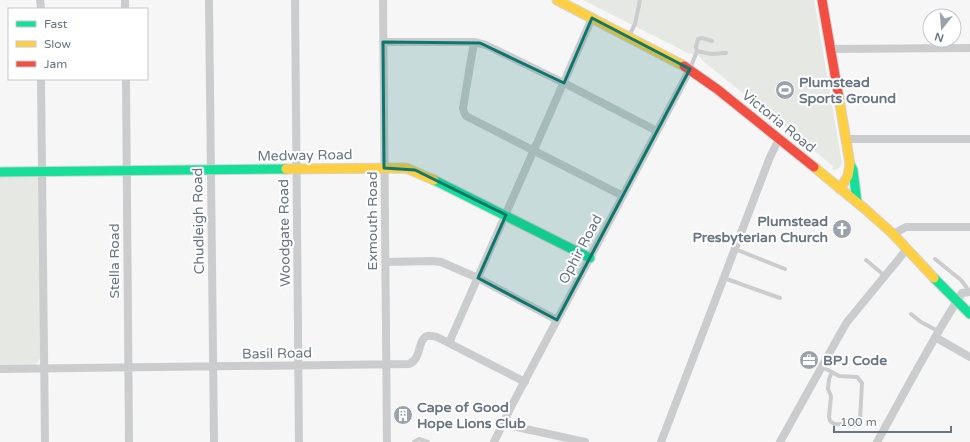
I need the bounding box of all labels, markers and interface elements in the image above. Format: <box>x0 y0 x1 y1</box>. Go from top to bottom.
legend <box>8 8 148 80</box>
north arrow <box>922 8 962 48</box>
text: Fast <box>44 17 68 31</box>
text: N <box>933 30 945 45</box>
text: Slow <box>44 37 71 51</box>
text: Jam <box>44 57 67 71</box>
place label: Plumstead Sports Ground <box>799 74 896 107</box>
sports icon: Plumstead Sports Ground <box>774 79 796 101</box>
street label: Victoria Road <box>738 87 819 156</box>
street label: Medway Road <box>257 146 353 165</box>
street label: Chudleigh Road <box>189 168 208 274</box>
street label: Exmouth Road <box>364 171 381 271</box>
street label: Woodgate Road <box>275 179 294 287</box>
street label: Ophir Road <box>555 212 606 287</box>
place label: Plumstead Presbyterian Church <box>692 213 828 246</box>
church icon: Plumstead Presbyterian Church <box>831 218 853 240</box>
street label: Stella Road <box>106 223 123 299</box>
street label: Basil Road <box>242 344 312 363</box>
office icon: BPJ Code <box>798 349 820 371</box>
place label: BPJ Code <box>823 352 887 369</box>
place label: Cape of Good Hope Lions Club <box>417 399 526 432</box>
building icon: Cape of Good Hope Lions Club <box>392 404 414 426</box>
scale bar <box>834 408 951 434</box>
text: 100 m <box>840 415 877 429</box>

